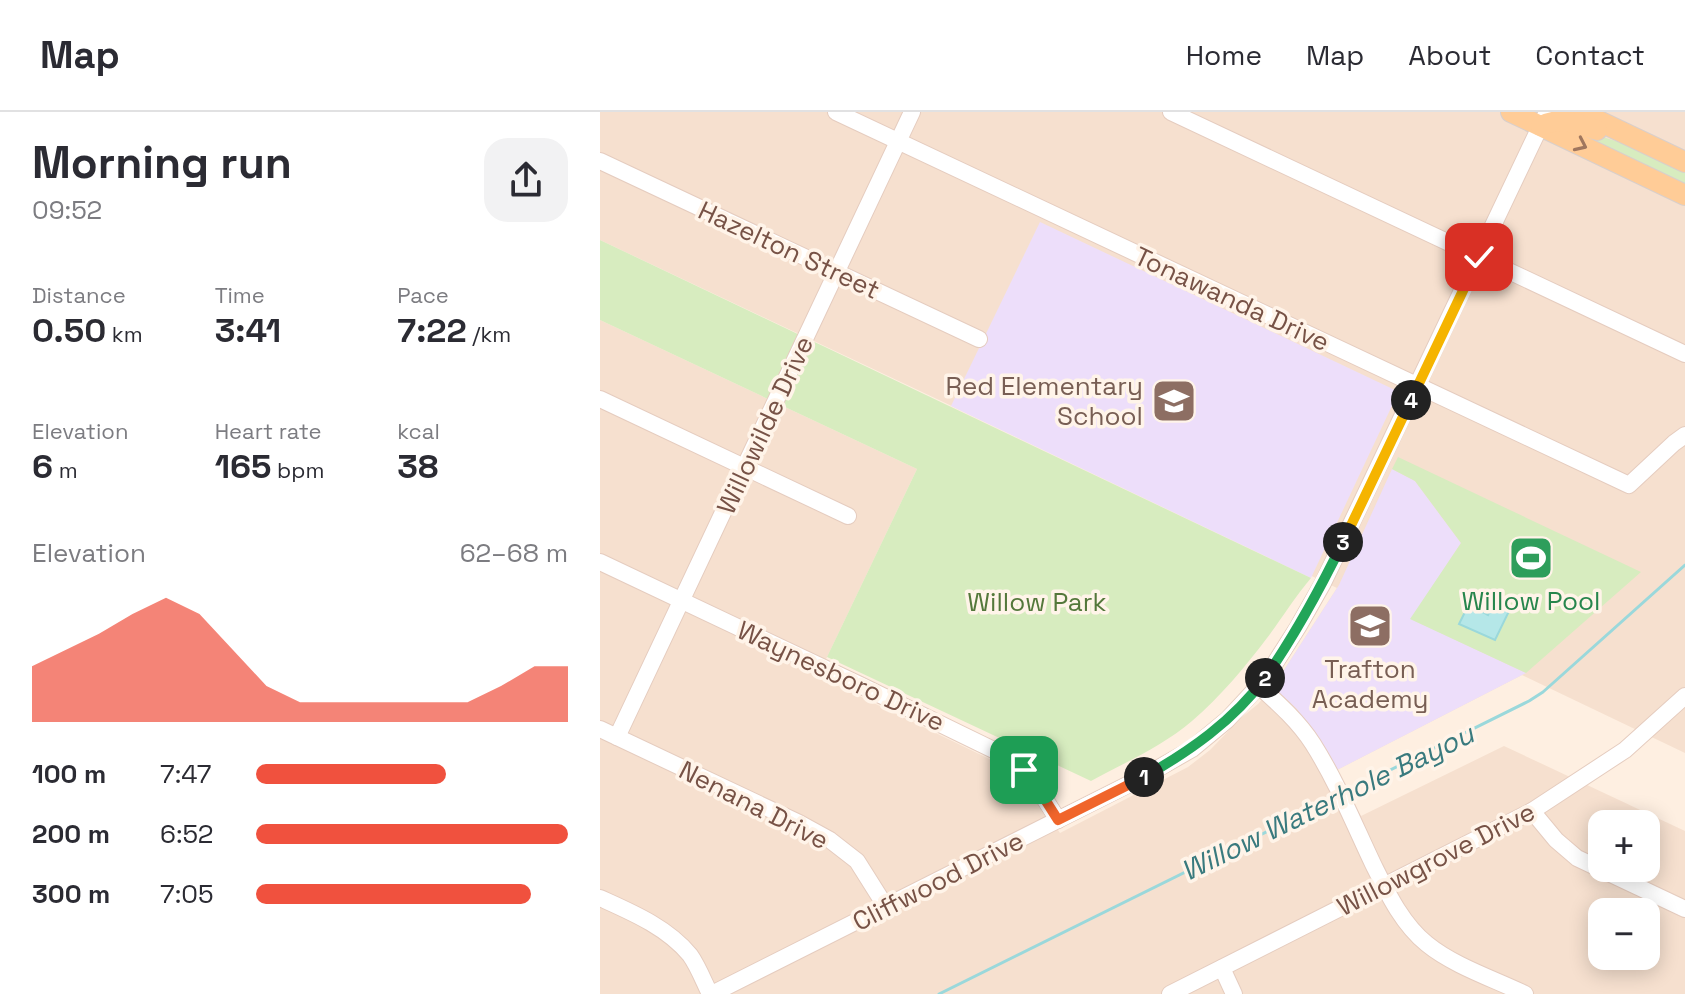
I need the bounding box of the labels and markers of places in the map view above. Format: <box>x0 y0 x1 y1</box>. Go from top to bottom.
pin <box>1445 223 1513 291</box>
place label: Red Elementary School <box>945 369 1143 433</box>
school or university icon: Red Elementary School <box>1150 377 1198 425</box>
pin: 4 <box>1391 380 1431 420</box>
pin: 3 <box>1323 522 1363 562</box>
sports icon: Willow Pool <box>1507 534 1555 582</box>
place label: Willow Pool <box>1462 584 1600 618</box>
school or university icon: Trafton Academy <box>1346 602 1394 650</box>
place label: Trafton Academy <box>1312 652 1428 716</box>
pin: 2 <box>1245 658 1285 698</box>
pin <box>990 736 1058 804</box>
pin: 1 <box>1124 757 1164 797</box>

